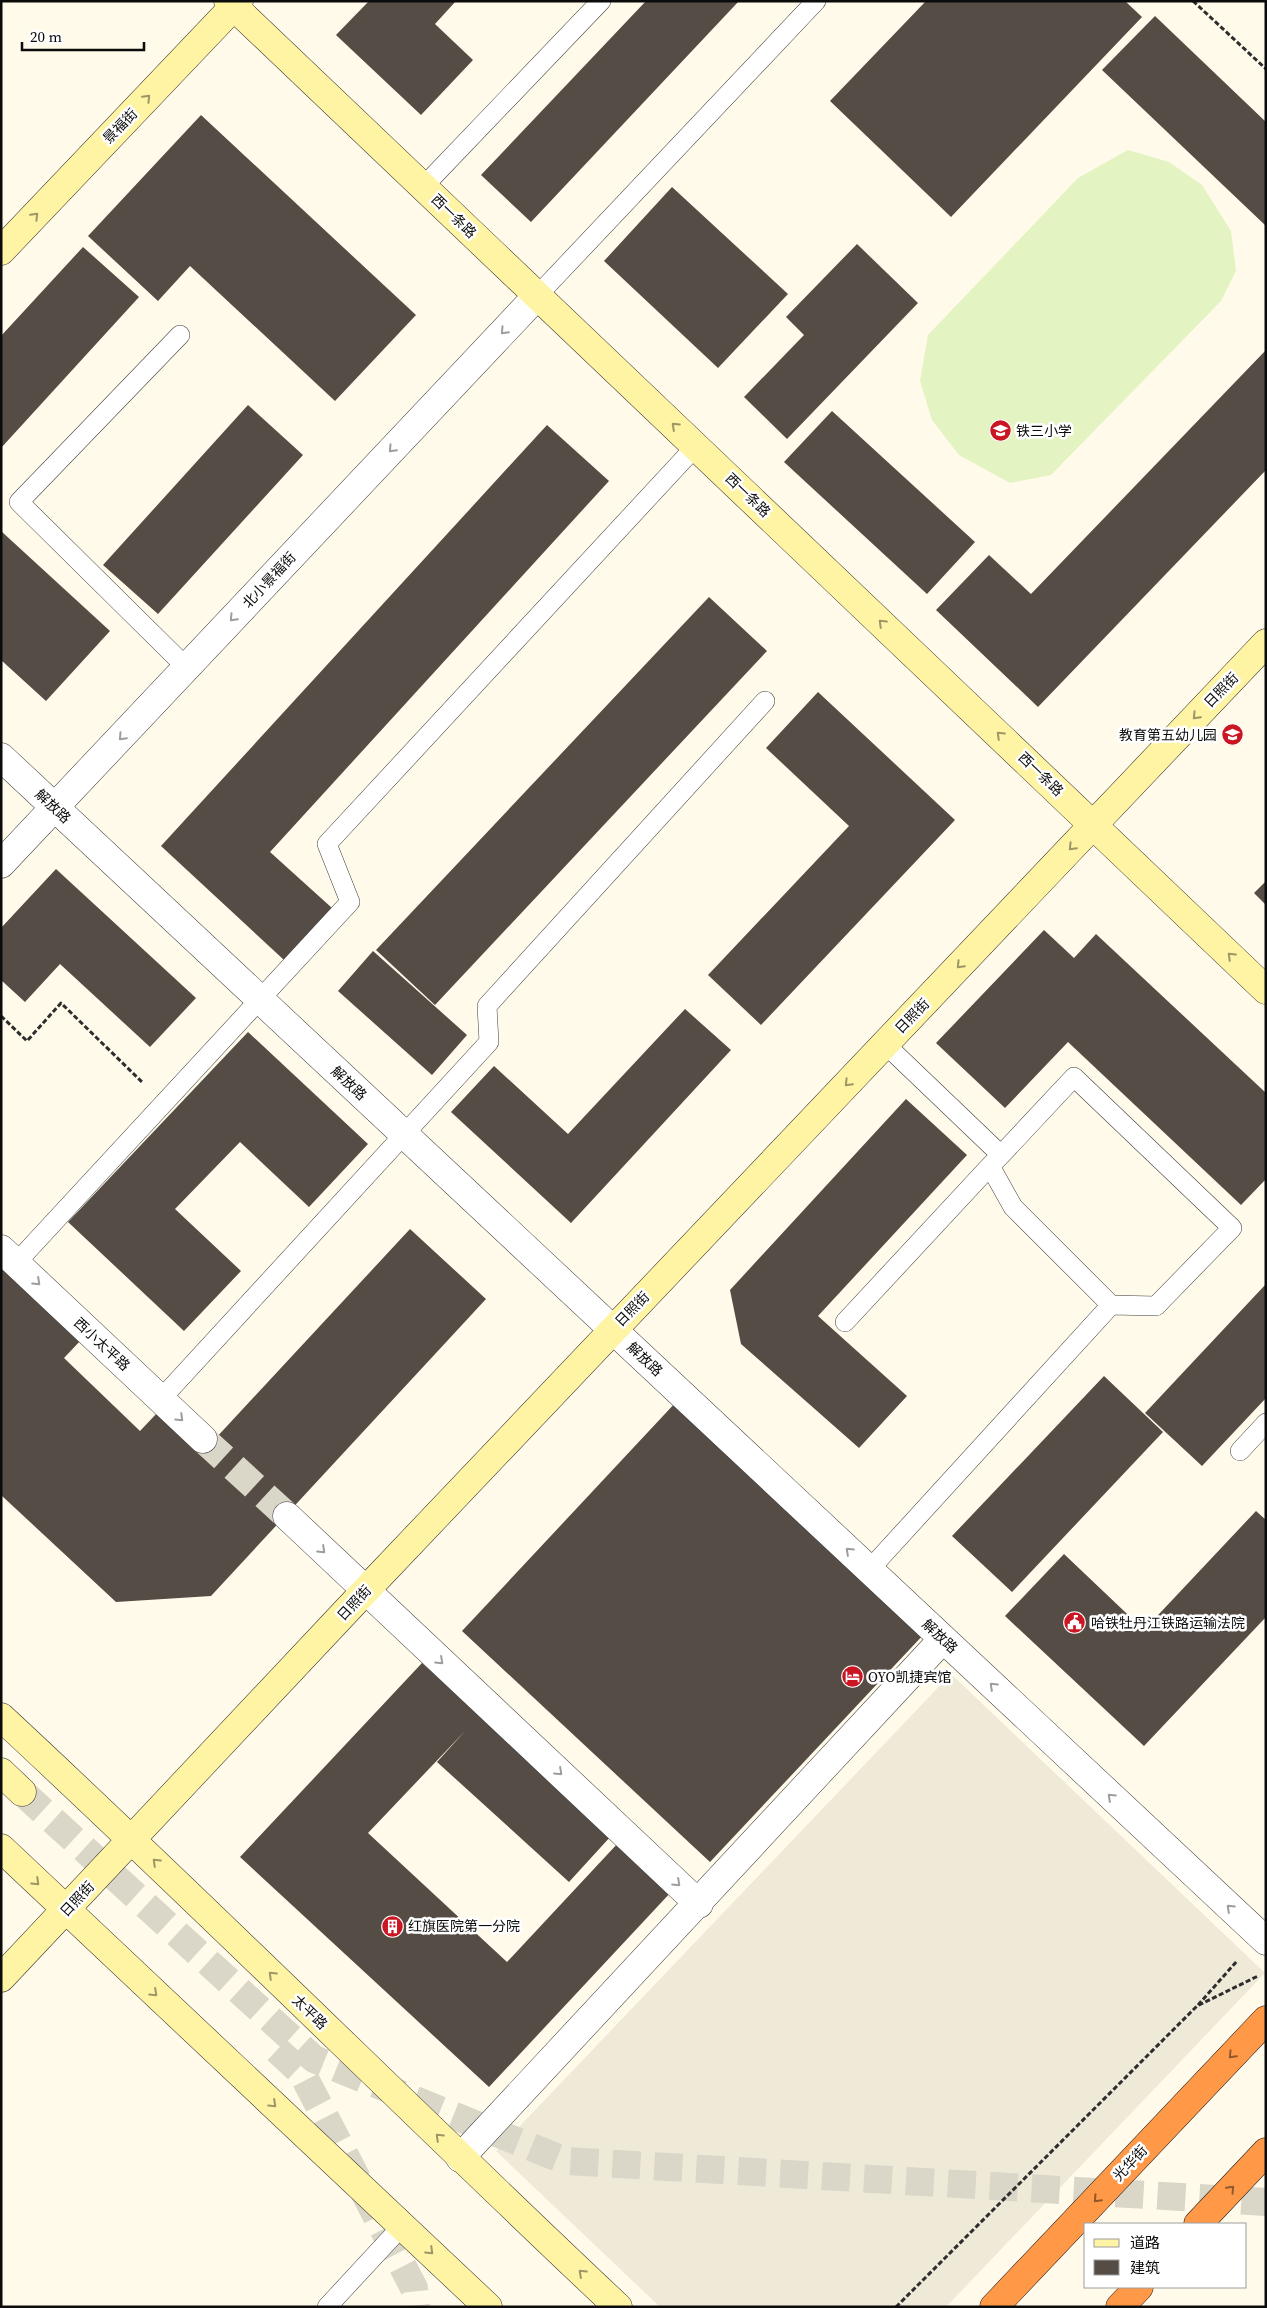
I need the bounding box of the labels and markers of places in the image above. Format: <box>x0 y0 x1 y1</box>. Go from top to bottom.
school or university icon: 铁三小学 <box>988 419 1012 443</box>
place label: 铁三小学 <box>1016 421 1072 441</box>
school or university icon: 教育第五幼儿园 <box>1221 723 1245 747</box>
place label: 教育第五幼儿园 <box>1119 725 1217 745</box>
public building icon: 哈铁牡丹江铁路运输法院 <box>1063 1611 1087 1635</box>
place label: 哈铁牡丹江铁路运输法院 <box>1091 1613 1245 1633</box>
hotel icon: OYO凯捷宾馆 <box>840 1665 864 1689</box>
place label: OYO凯捷宾馆 <box>868 1667 951 1687</box>
building icon: 红旗医院第一分院 <box>380 1914 404 1938</box>
place label: 红旗医院第一分院 <box>408 1916 520 1936</box>

